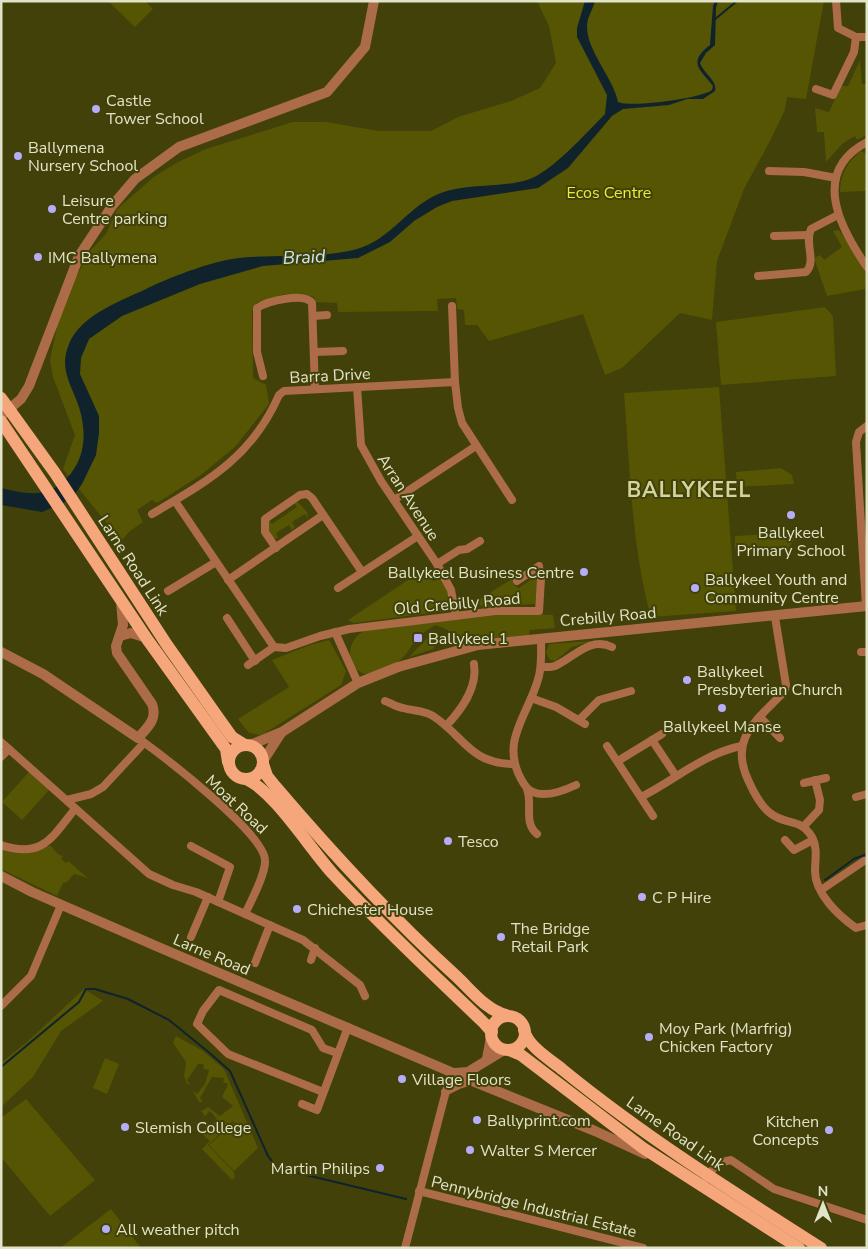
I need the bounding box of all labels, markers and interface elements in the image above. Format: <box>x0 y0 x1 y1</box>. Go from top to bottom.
place label: Castle Tower School <box>106 90 204 130</box>
marker: Castle Tower School <box>90 103 102 115</box>
place label: Ballymena Nursery School <box>28 137 138 177</box>
marker: Ballymena Nursery School <box>12 150 24 162</box>
park label: Ecos Centre <box>567 182 651 204</box>
place label: Leisure Centre parking <box>62 190 167 230</box>
marker: Leisure Centre parking <box>46 203 58 215</box>
water label: Braid <box>282 244 326 270</box>
place label: IMC Ballymena <box>48 247 157 269</box>
marker: IMC Ballymena <box>32 251 44 263</box>
street label: Barra Drive <box>289 363 371 389</box>
street label: Arran Avenue <box>372 450 444 545</box>
district label: BALLYKEEL <box>627 476 751 504</box>
marker: Ballykeel Primary School <box>785 509 797 521</box>
street label: Larne Road Link <box>93 511 174 621</box>
place label: Ballykeel Primary School <box>737 522 846 562</box>
place label: Ballykeel Business Centre <box>388 562 574 584</box>
marker: Ballykeel Business Centre <box>578 566 590 578</box>
place label: Ballykeel Youth and Community Centre <box>705 569 847 609</box>
marker: Ballykeel Youth and Community Centre <box>689 582 701 594</box>
street label: Old Crebilly Road <box>393 587 521 620</box>
street label: Crebilly Road <box>559 602 657 632</box>
place label: Ballykeel 1 <box>428 628 508 650</box>
marker: Ballykeel 1 <box>412 632 424 644</box>
place label: Ballykeel Presbyterian Church <box>697 661 843 701</box>
marker: Ballykeel Presbyterian Church <box>681 674 693 686</box>
marker: Ballykeel Manse <box>716 702 728 714</box>
place label: Ballykeel Manse <box>663 716 781 738</box>
street label: Moat Road <box>200 770 272 839</box>
place label: Tesco <box>458 831 499 853</box>
marker: Tesco <box>442 835 454 847</box>
place label: C P Hire <box>652 887 711 909</box>
marker: C P Hire <box>636 891 648 903</box>
place label: Chichester House <box>307 899 433 921</box>
marker: Chichester House <box>291 903 303 915</box>
place label: The Bridge Retail Park <box>511 918 590 958</box>
street label: Larne Road <box>170 929 254 981</box>
marker: The Bridge Retail Park <box>495 931 507 943</box>
place label: Moy Park (Marfrig) Chicken Factory <box>659 1018 792 1058</box>
marker: Moy Park (Marfrig) Chicken Factory <box>643 1031 655 1043</box>
place label: Village Floors <box>411 1069 511 1091</box>
marker: Village Floors <box>396 1073 408 1085</box>
street label: Larne Road Link <box>622 1092 730 1177</box>
place label: Ballyprint.com <box>487 1110 591 1132</box>
place label: Kitchen Concepts <box>753 1111 819 1151</box>
marker: Ballyprint.com <box>471 1114 483 1126</box>
place label: Slemish College <box>135 1117 251 1139</box>
marker: Slemish College <box>119 1121 131 1133</box>
marker: Kitchen Concepts <box>823 1124 835 1136</box>
place label: Walter S Mercer <box>480 1140 597 1162</box>
marker: Walter S Mercer <box>464 1144 476 1156</box>
place label: Martin Philips <box>271 1158 370 1180</box>
marker: Martin Philips <box>374 1162 386 1174</box>
street label: Pennybridge Industrial Estate <box>429 1171 639 1243</box>
north arrow <box>798 1179 848 1229</box>
text: N <box>818 1182 828 1201</box>
place label: All weather pitch <box>116 1219 240 1241</box>
marker: All weather pitch <box>100 1223 112 1235</box>

